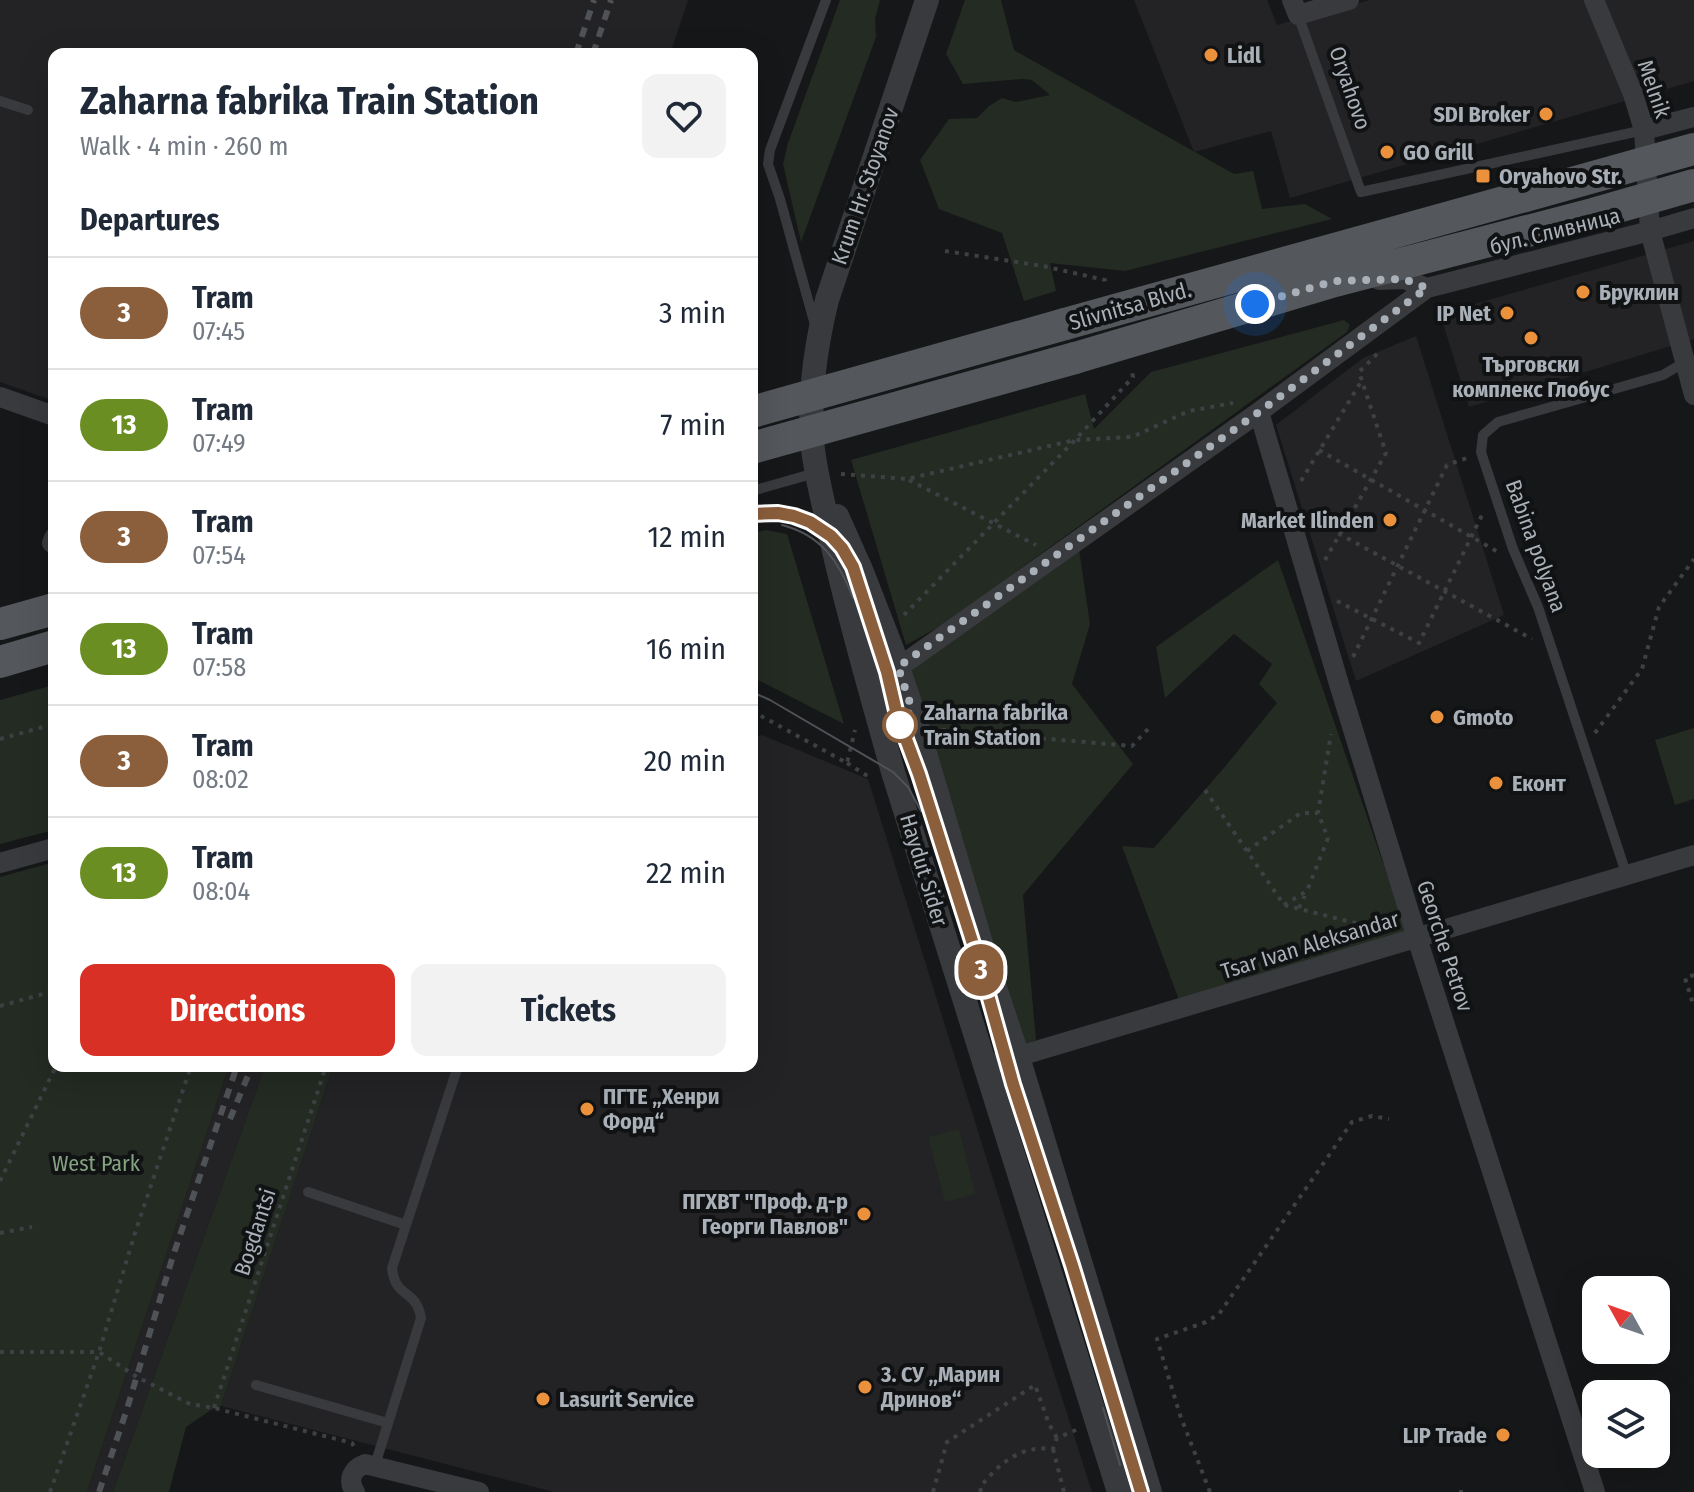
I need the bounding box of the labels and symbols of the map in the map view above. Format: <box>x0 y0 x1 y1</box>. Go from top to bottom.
place label: Lidl <box>1227 42 1262 69</box>
street label: Oryahovo <box>1323 43 1377 133</box>
marker: Lidl <box>1202 46 1220 64</box>
street label: Melnik <box>1632 56 1677 122</box>
place label: SDI Broker <box>1433 101 1531 128</box>
street label: Krum Hr. Stoyanov <box>825 104 905 268</box>
marker: SDI Broker <box>1537 105 1555 123</box>
place label: GO Grill <box>1403 139 1474 166</box>
marker: GO Grill <box>1378 143 1396 161</box>
place label: Oryahovo Str. <box>1499 163 1622 190</box>
marker: Oryahovo Str. <box>1474 167 1492 185</box>
street label: бул. Сливница <box>1487 202 1623 260</box>
street label: Slivnitsa Blvd. <box>1066 276 1194 336</box>
place label: Бруклин <box>1599 279 1679 306</box>
marker: Бруклин <box>1574 283 1592 301</box>
your location <box>1235 284 1275 324</box>
place label: IP Net <box>1436 300 1491 327</box>
marker: IP Net <box>1498 304 1516 322</box>
marker: Търговски комплекс Глобус <box>1522 329 1540 347</box>
place label: Търговски комплекс Глобус <box>1452 351 1610 403</box>
street label: Babina polyana <box>1500 476 1572 616</box>
place label: Market Ilinden <box>1241 507 1374 534</box>
marker: Market Ilinden <box>1381 511 1399 529</box>
place label: Zaharna fabrika Train Station <box>924 699 1068 751</box>
place label: Gmoto <box>1453 704 1514 731</box>
marker: Zaharna fabrika Train Station <box>883 708 917 742</box>
marker: Gmoto <box>1428 708 1446 726</box>
place label: Еконт <box>1512 770 1566 797</box>
marker: Еконт <box>1487 774 1505 792</box>
street label: Haydut Sider <box>894 811 954 930</box>
street label: Georche Petrov <box>1411 877 1479 1015</box>
street label: Tsar Ivan Aleksandar <box>1218 905 1403 985</box>
line badge: 3 <box>955 944 1007 996</box>
place label: ПГТЕ „Хенри Форд“ <box>603 1083 720 1135</box>
marker: ПГТЕ „Хенри Форд“ <box>578 1100 596 1118</box>
park label: West Park <box>52 1150 141 1177</box>
street label: Bogdantsi <box>228 1185 282 1279</box>
place label: ПГХВТ "Проф. д-р Георги Павлов" <box>682 1188 848 1240</box>
marker: ПГХВТ "Проф. д-р Георги Павлов" <box>855 1205 873 1223</box>
north arrow <box>1582 1276 1670 1364</box>
place label: 3. СУ „Марин Дринов“ <box>880 1361 1000 1413</box>
marker: 3. СУ „Марин Дринов“ <box>856 1378 874 1396</box>
place label: Lasurit Service <box>559 1386 694 1413</box>
marker: Lasurit Service <box>534 1390 552 1408</box>
place label: LIP Trade <box>1403 1422 1487 1449</box>
marker: LIP Trade <box>1494 1426 1512 1444</box>

